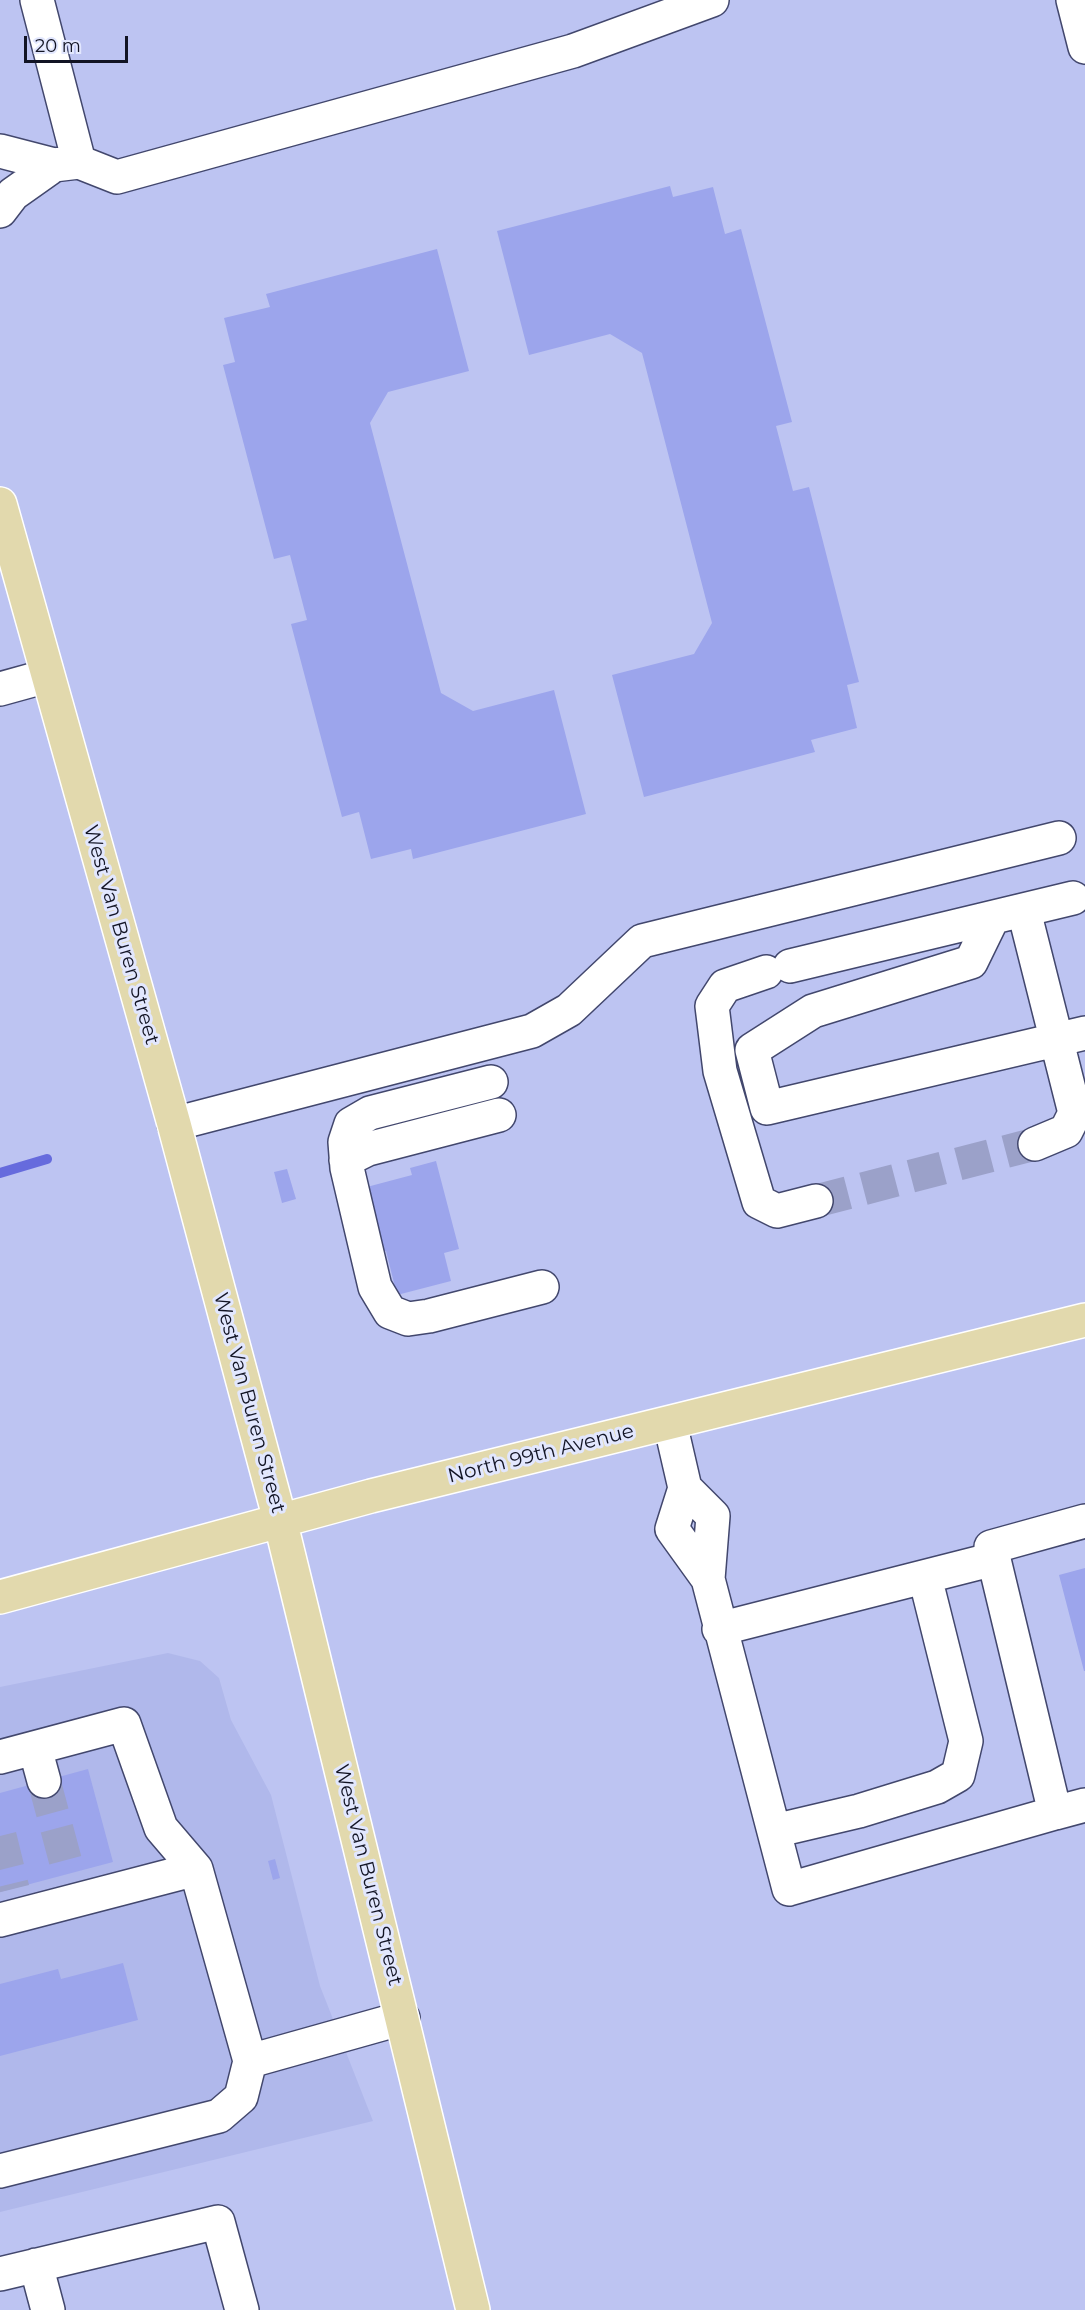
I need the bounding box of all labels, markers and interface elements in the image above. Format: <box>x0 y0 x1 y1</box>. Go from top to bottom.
scale bar <box>27 24 130 62</box>
text: 20 m <box>35 35 81 57</box>
street label: West Van Buren Street <box>78 822 164 1048</box>
street label: West Van Buren Street <box>208 1290 290 1516</box>
street label: North 99th Avenue <box>445 1419 637 1489</box>
street label: West Van Buren Street <box>329 1762 407 1988</box>

